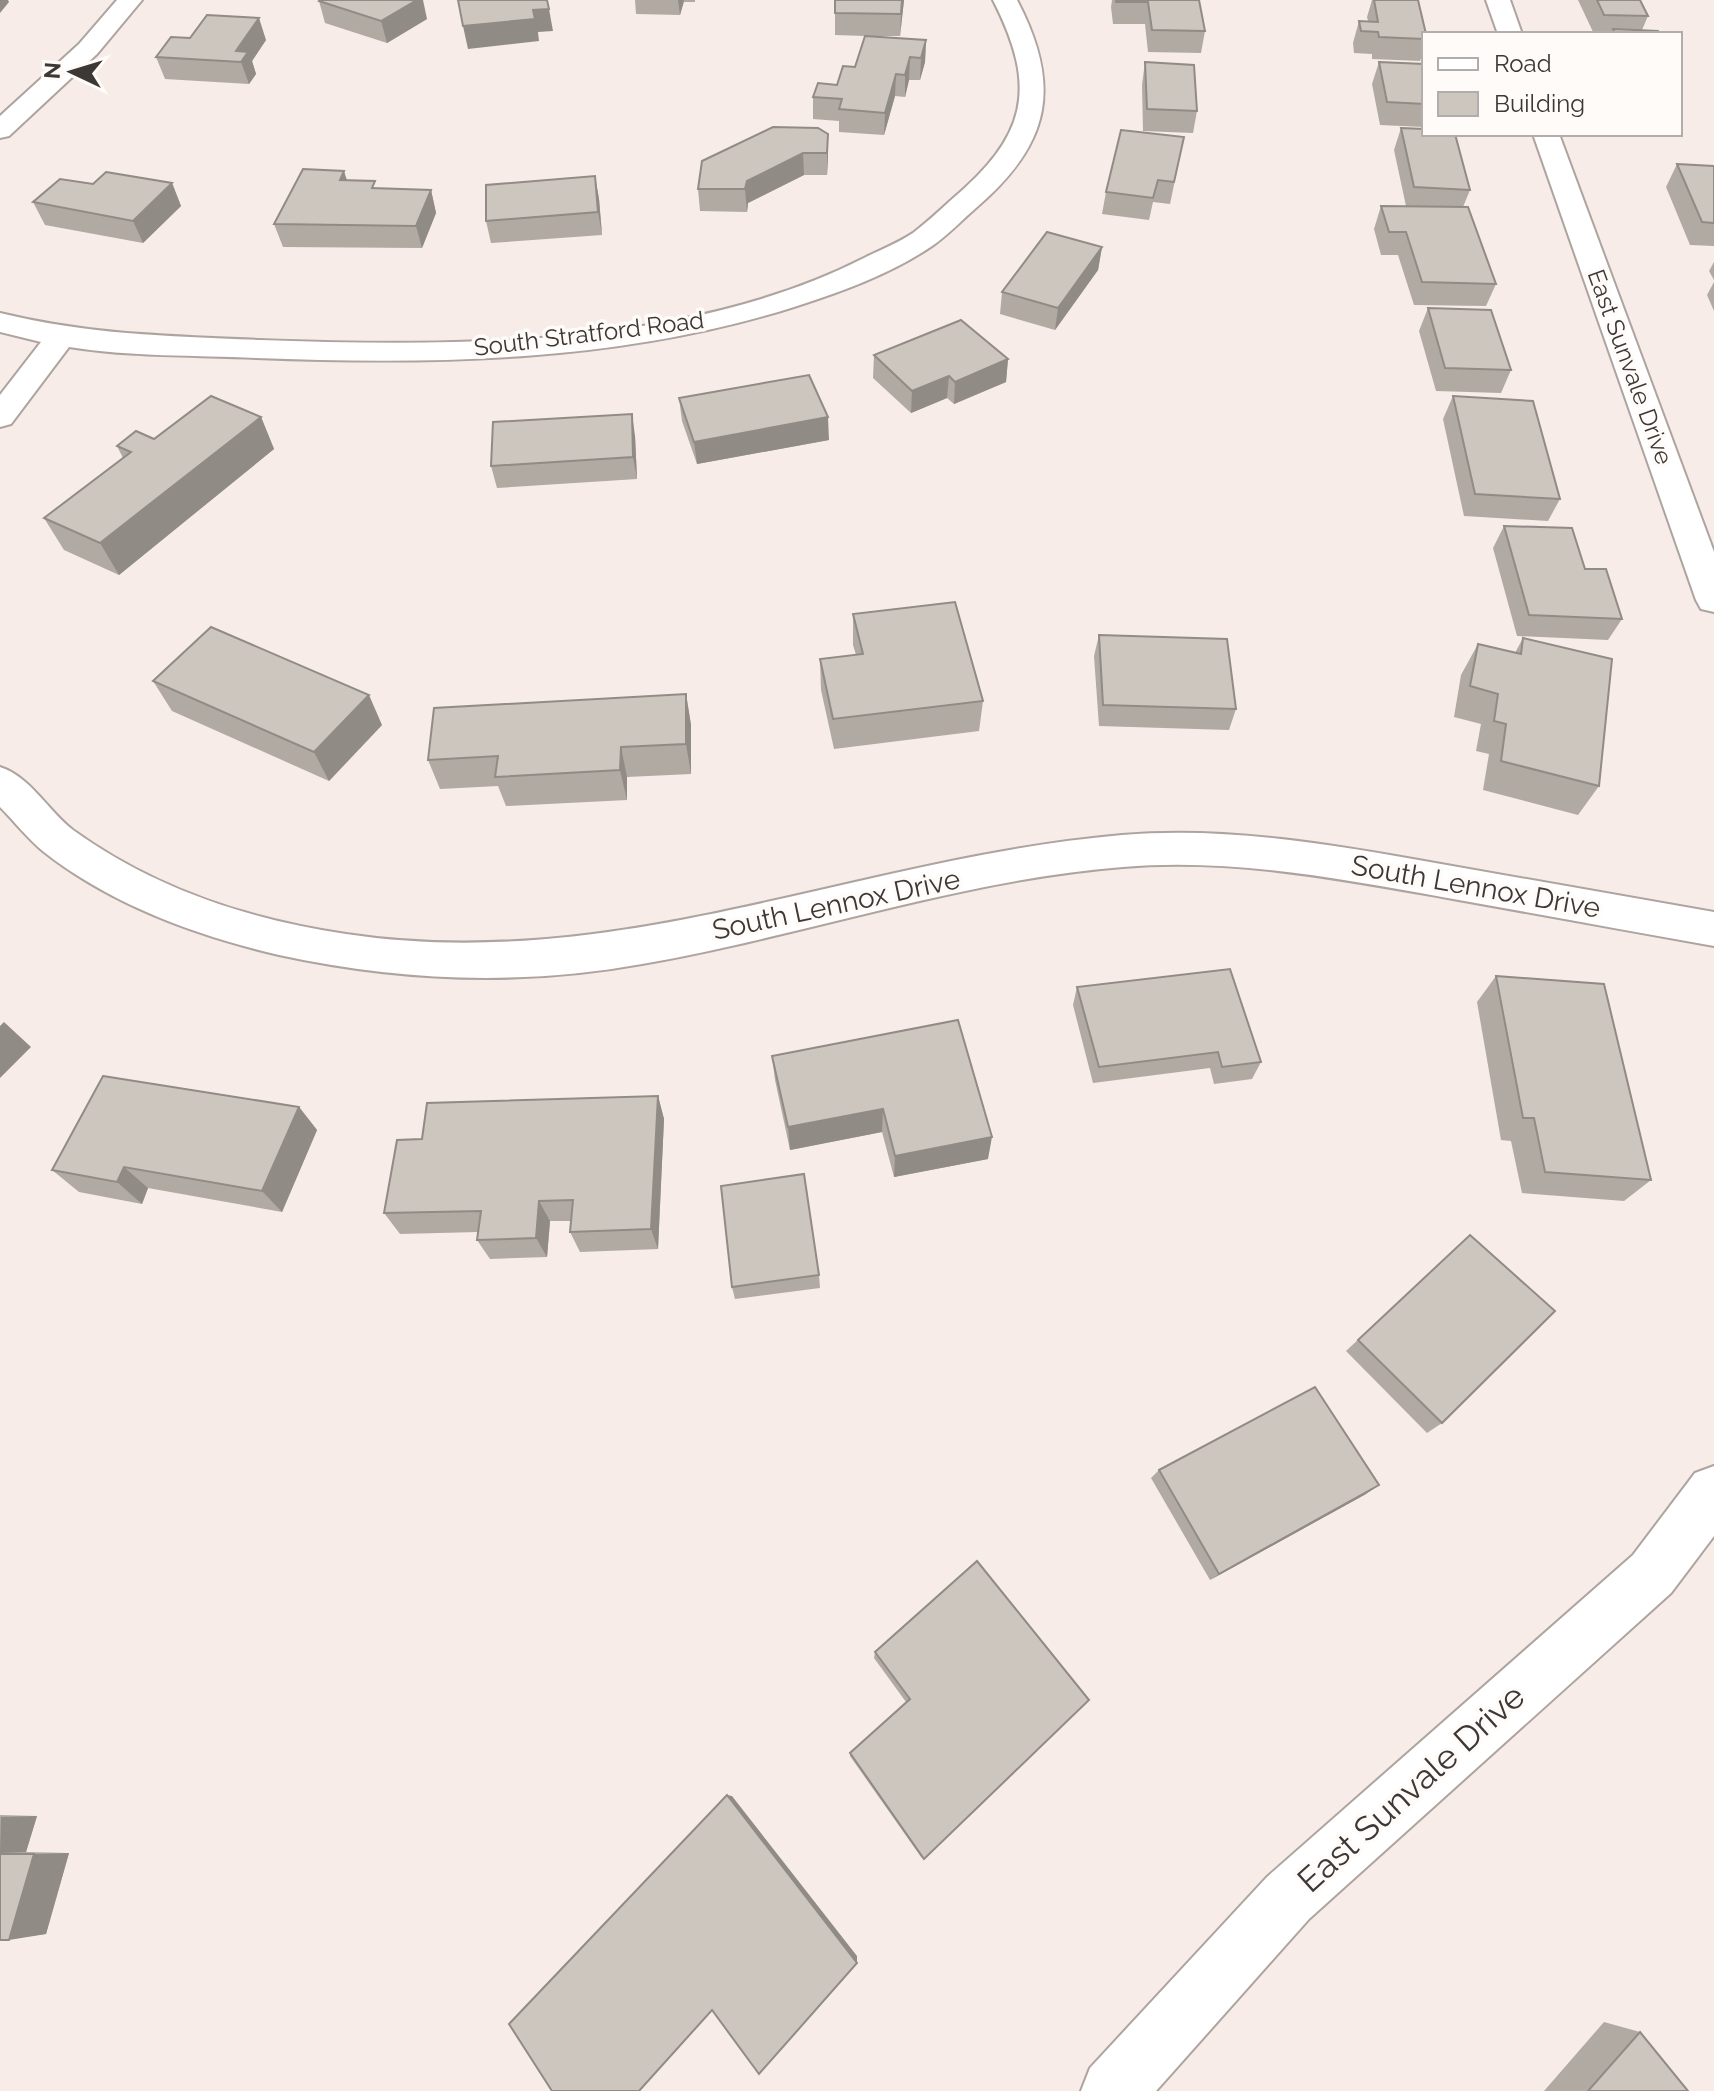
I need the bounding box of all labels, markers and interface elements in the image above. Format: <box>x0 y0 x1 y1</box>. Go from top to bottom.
north arrow <box>32 32 112 112</box>
legend <box>1422 32 1682 136</box>
text: Road <box>1494 49 1552 78</box>
text: N <box>38 61 66 80</box>
text: Building <box>1494 89 1585 118</box>
street label: East Sunvale Drive <box>1582 265 1679 468</box>
street label: South Stratford Road <box>472 305 706 362</box>
street label: South Lennox Drive <box>1349 848 1603 925</box>
street label: South Lennox Drive <box>709 862 963 947</box>
street label: East Sunvale Drive <box>1289 1676 1533 1900</box>

